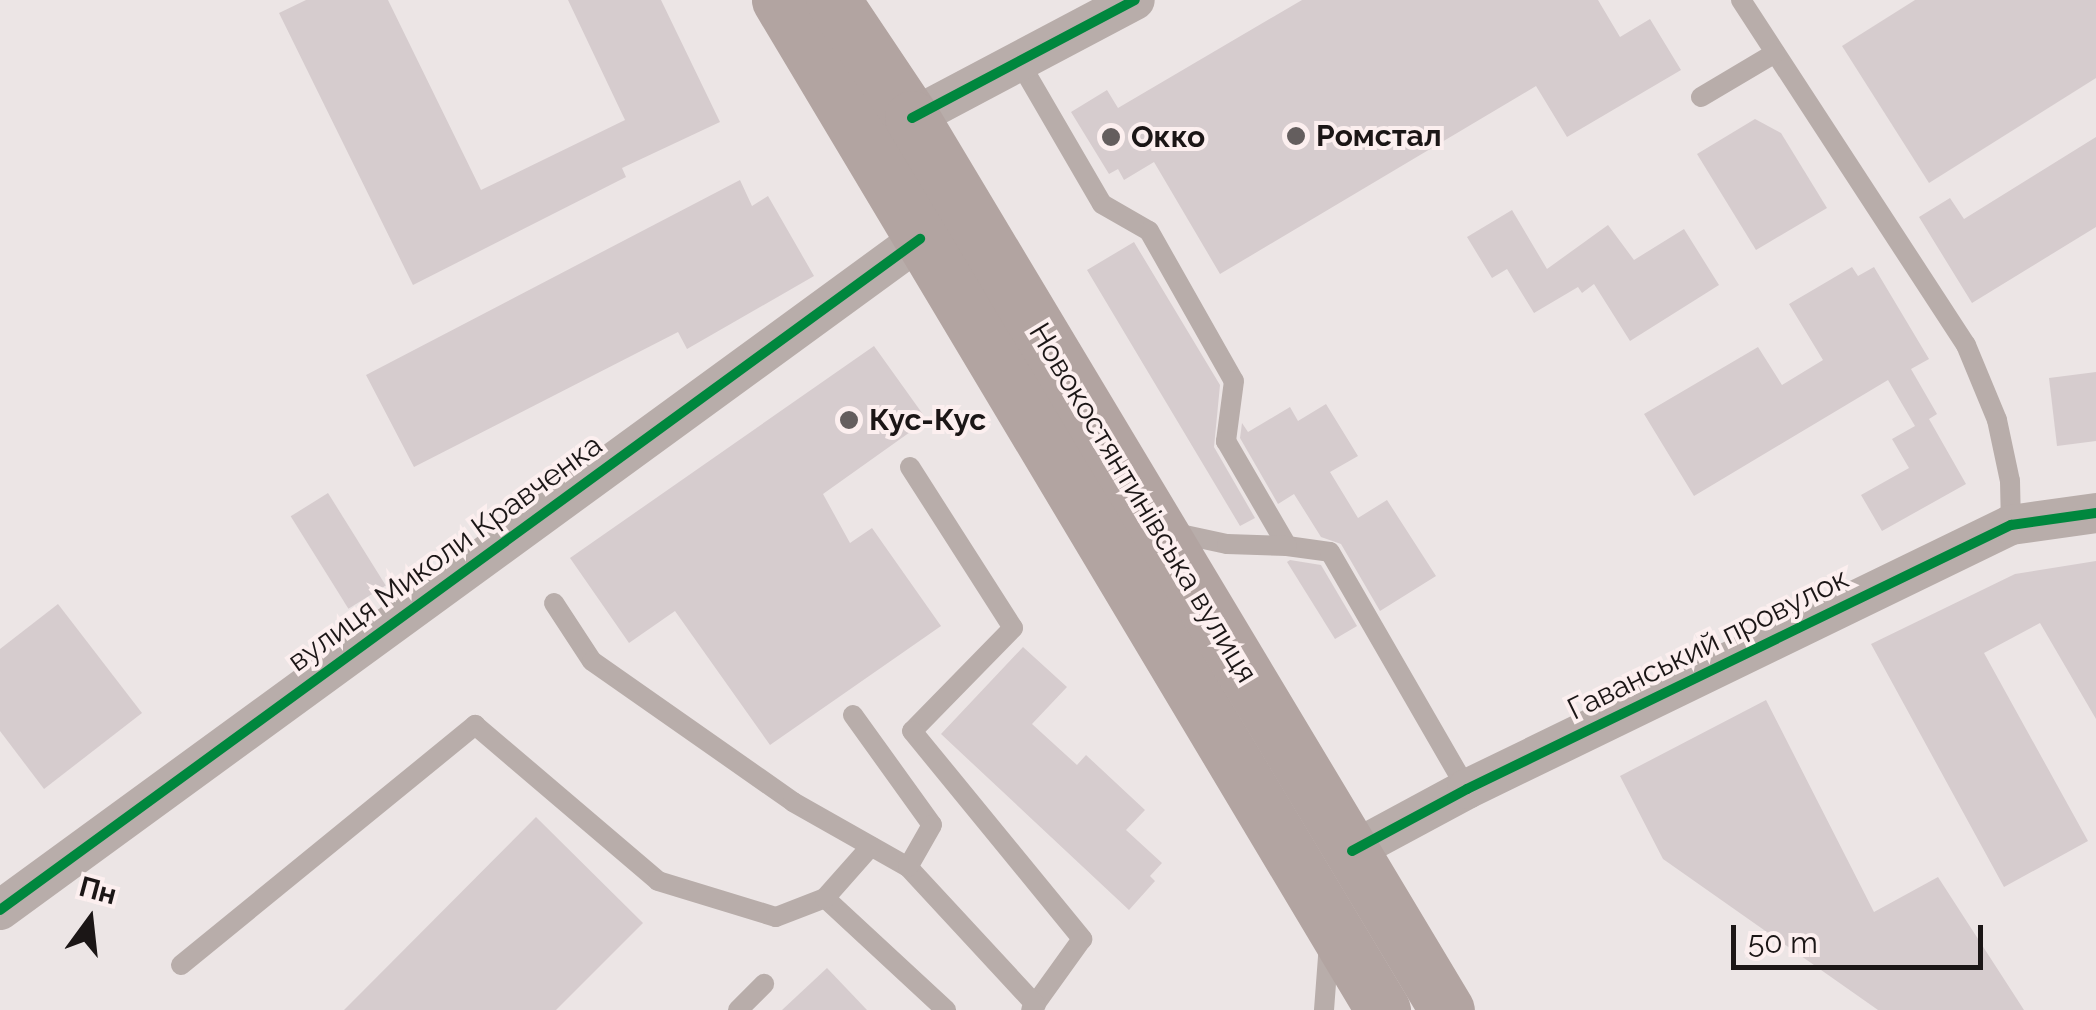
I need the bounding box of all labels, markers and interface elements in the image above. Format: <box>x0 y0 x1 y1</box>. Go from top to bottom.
place label: Ромстал <box>1316 118 1442 154</box>
place label: Окко <box>1131 119 1205 155</box>
marker: Ромстал <box>1285 125 1307 147</box>
marker: Окко <box>1100 126 1122 148</box>
street label: Новокостянтинівська вулиця <box>1021 317 1265 689</box>
place label: Кус-Кус <box>869 402 986 438</box>
marker: Кус-Кус <box>838 409 860 431</box>
street label: вулиця Миколи Кравченка <box>281 427 609 679</box>
street label: Гаванський провулок <box>1562 560 1854 728</box>
north arrow <box>40 870 140 970</box>
text: Пн <box>76 870 120 911</box>
scale bar <box>1736 905 1988 967</box>
text: 50 m <box>1748 925 1818 960</box>

